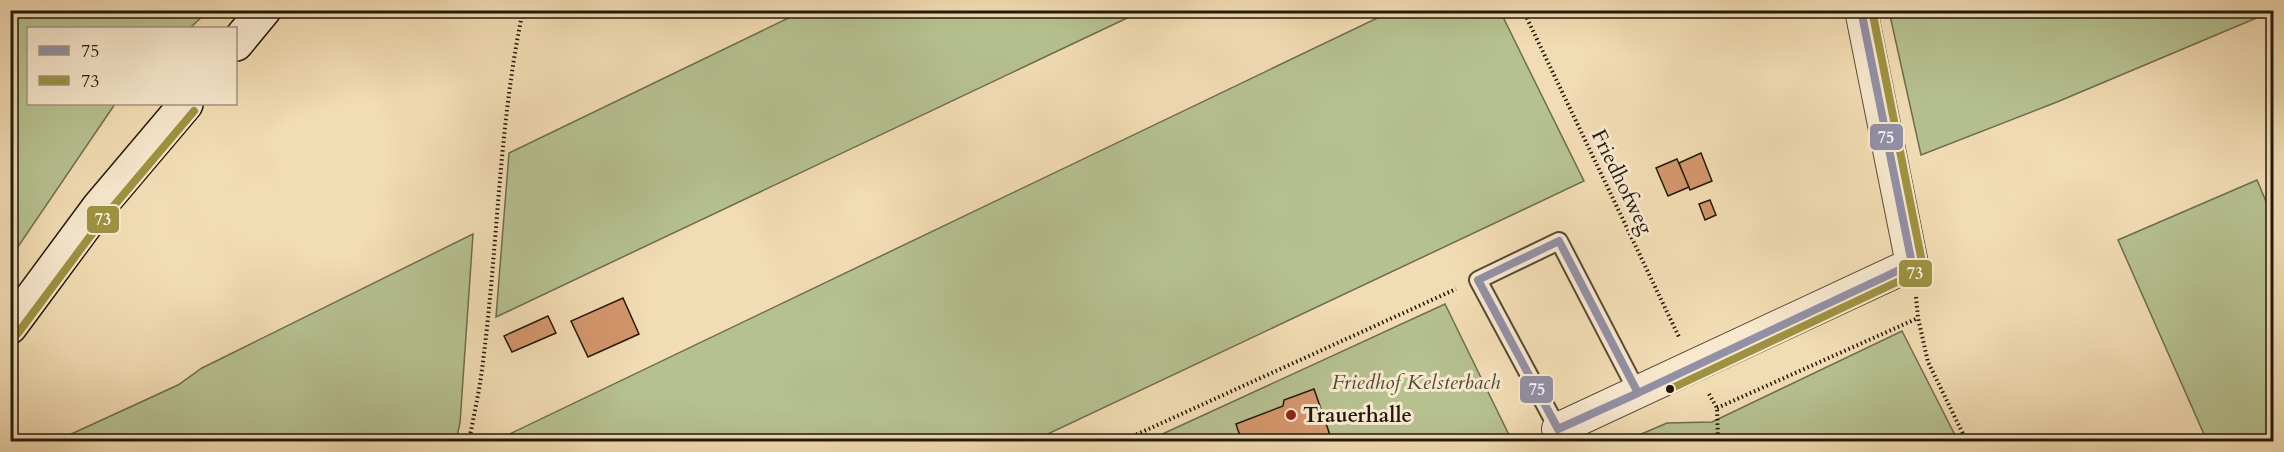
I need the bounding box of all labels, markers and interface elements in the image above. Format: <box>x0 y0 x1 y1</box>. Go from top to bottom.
legend <box>27 27 237 105</box>
text: 75 <box>81 39 99 64</box>
text: 73 <box>81 69 99 94</box>
line badge: 75 <box>1869 123 1904 151</box>
street label: Friedhofweg <box>1584 125 1660 240</box>
text: 75 <box>1878 127 1894 149</box>
line badge: 73 <box>86 205 120 234</box>
text: 73 <box>95 209 111 231</box>
line badge: 73 <box>1898 259 1933 288</box>
text: 73 <box>1907 263 1923 285</box>
park label: Friedhof Kelsterbach <box>1332 368 1500 397</box>
line badge: 75 <box>1519 375 1554 404</box>
text: 75 <box>1529 379 1545 401</box>
unlabelled marker <box>1664 383 1676 395</box>
place label: Trauerhalle <box>1303 401 1412 430</box>
marker: Trauerhalle <box>1284 408 1298 422</box>

